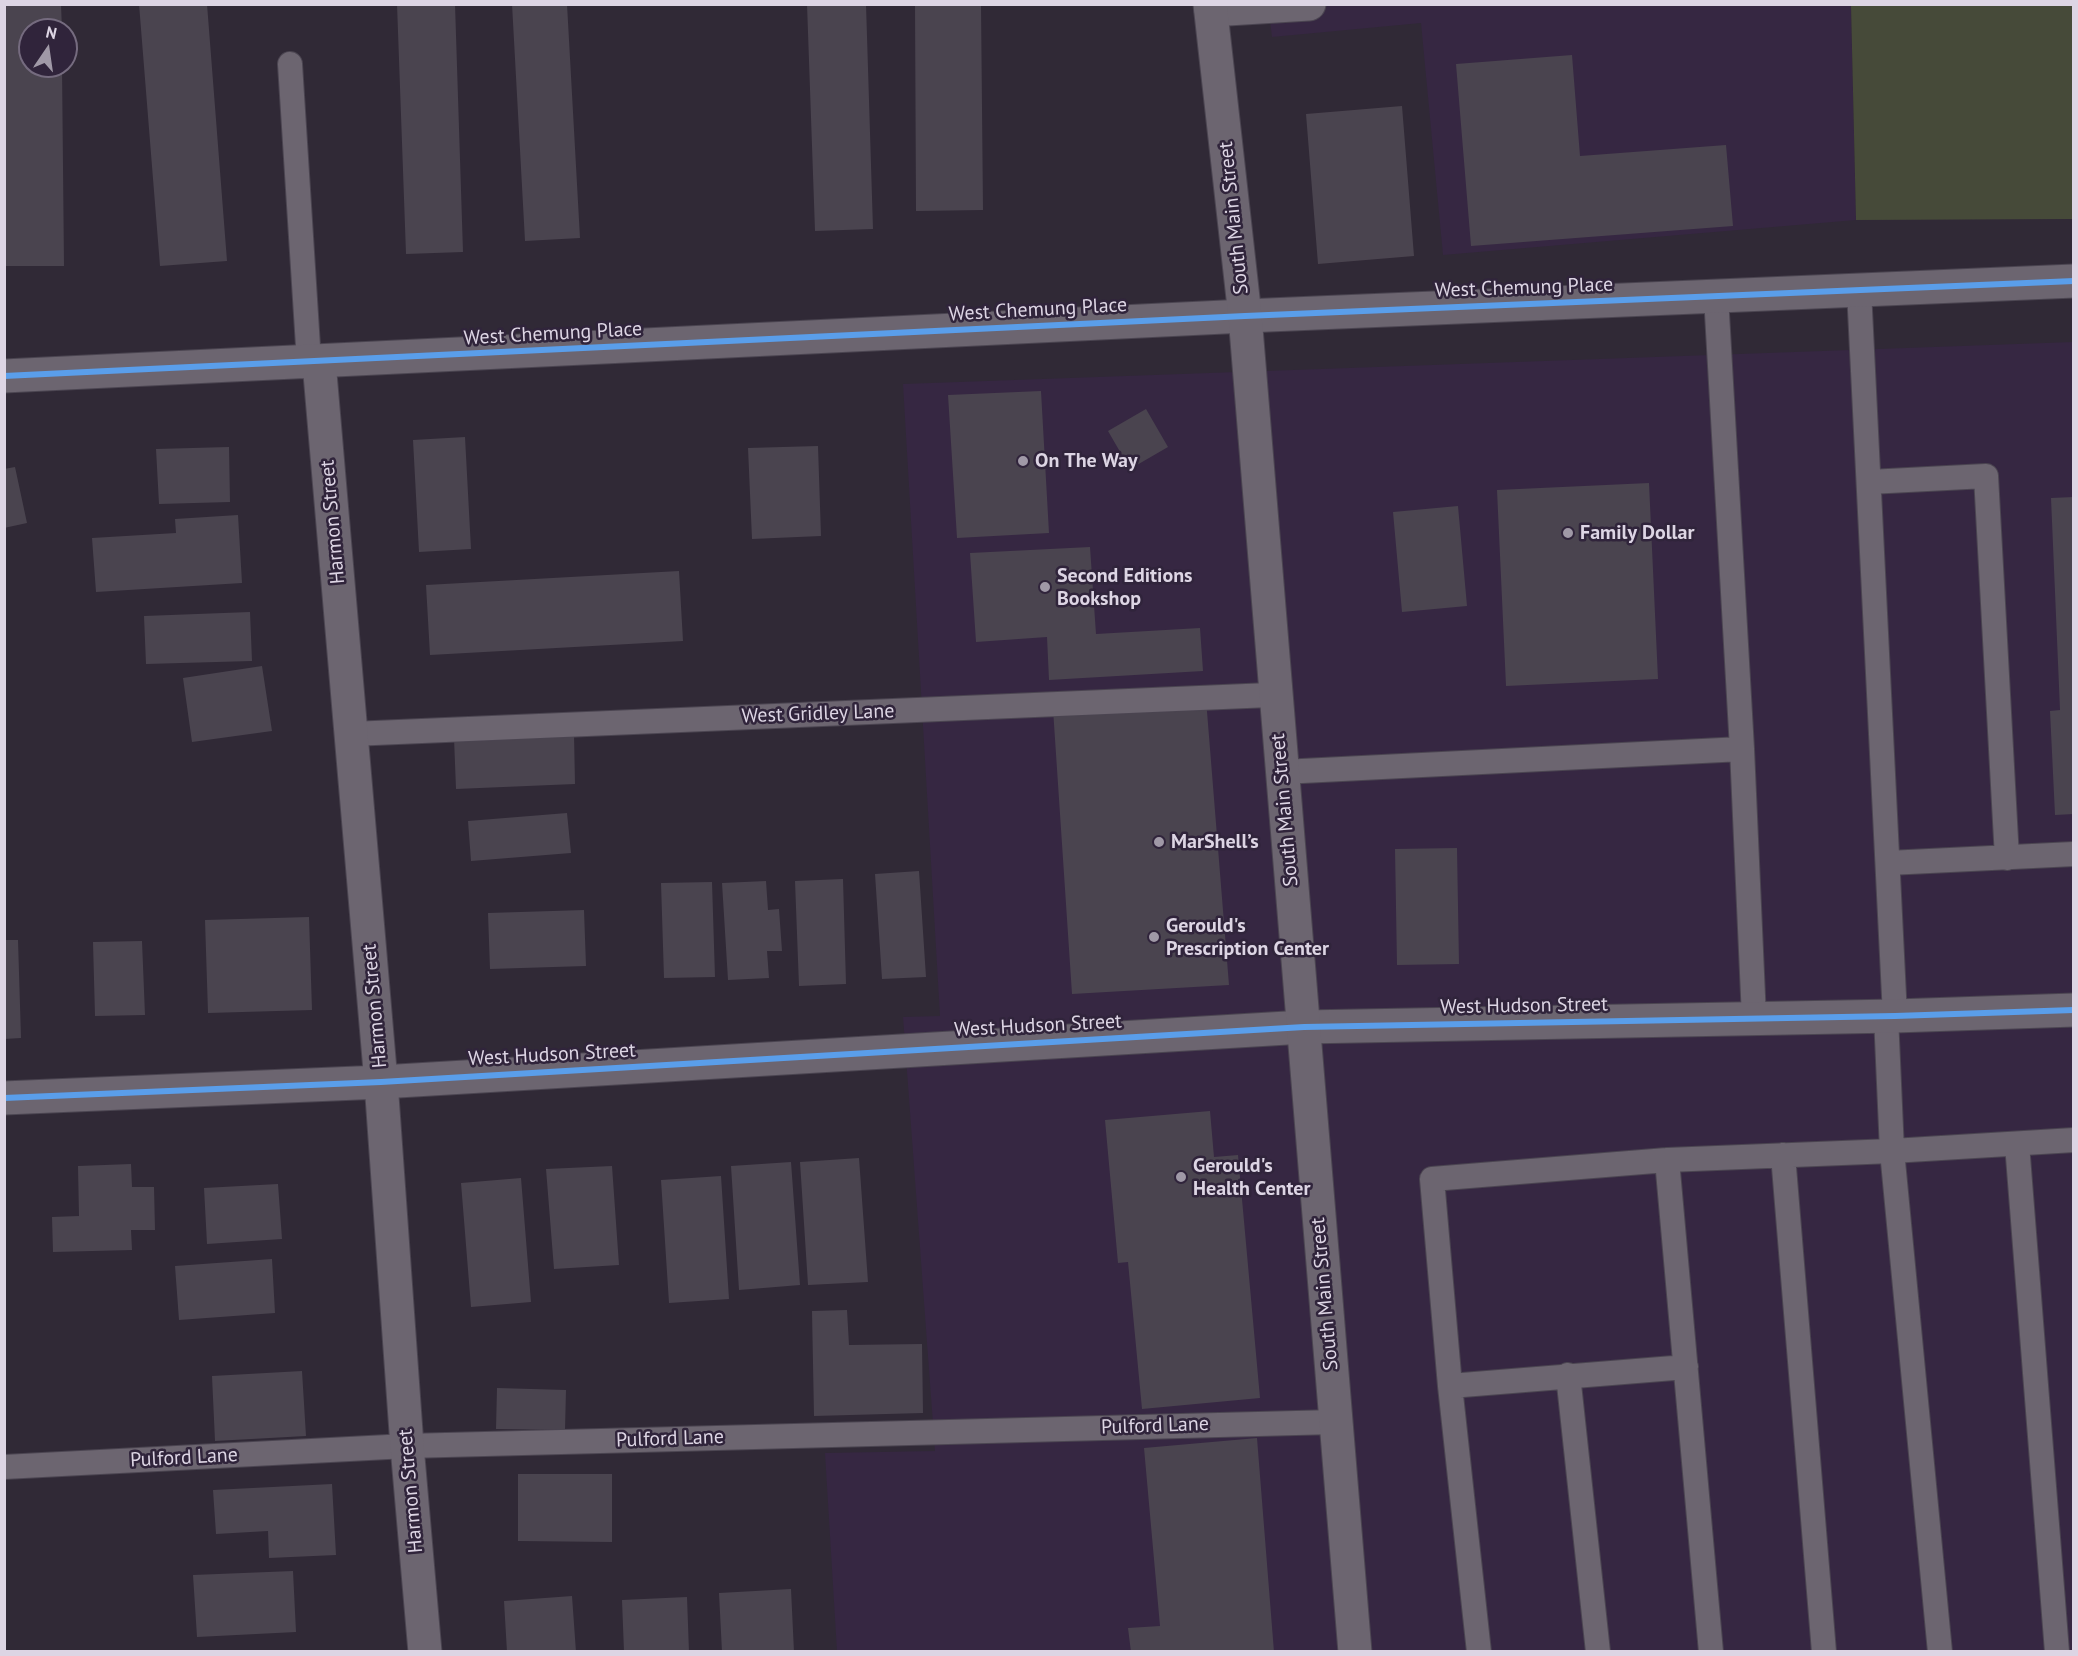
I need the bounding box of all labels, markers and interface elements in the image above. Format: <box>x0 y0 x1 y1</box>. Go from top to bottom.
north arrow <box>18 18 78 78</box>
text: N <box>44 21 59 43</box>
street label: South Main Street <box>1214 140 1254 296</box>
street label: West Chemung Place <box>1434 273 1614 303</box>
street label: West Chemung Place <box>948 293 1128 327</box>
street label: West Chemung Place <box>463 317 643 351</box>
place label: On The Way <box>1035 449 1138 473</box>
marker: On The Way <box>1016 454 1030 468</box>
street label: Harmon Street <box>316 459 350 585</box>
place label: Family Dollar <box>1580 521 1694 545</box>
marker: Family Dollar <box>1561 526 1575 540</box>
place label: Second Editions Bookshop <box>1057 564 1192 611</box>
marker: Second Editions Bookshop <box>1038 580 1052 594</box>
street label: West Gridley Lane <box>741 699 895 729</box>
street label: South Main Street <box>1266 732 1304 888</box>
place label: MarShell’s <box>1171 830 1259 854</box>
marker: MarShell’s <box>1152 835 1166 849</box>
place label: Gerould's Prescription Center <box>1166 914 1329 961</box>
marker: Gerould's Prescription Center <box>1147 930 1161 944</box>
street label: Harmon Street <box>358 943 392 1069</box>
street label: West Hudson Street <box>1440 993 1608 1019</box>
street label: West Hudson Street <box>954 1010 1122 1042</box>
street label: West Hudson Street <box>468 1039 636 1071</box>
place label: Gerould's Health Center <box>1193 1154 1310 1201</box>
marker: Gerould's Health Center <box>1174 1170 1188 1184</box>
street label: South Main Street <box>1306 1216 1344 1372</box>
street label: Pulford Lane <box>1101 1412 1209 1440</box>
street label: Pulford Lane <box>616 1425 724 1453</box>
street label: Harmon Street <box>394 1428 428 1554</box>
street label: Pulford Lane <box>130 1443 238 1473</box>

